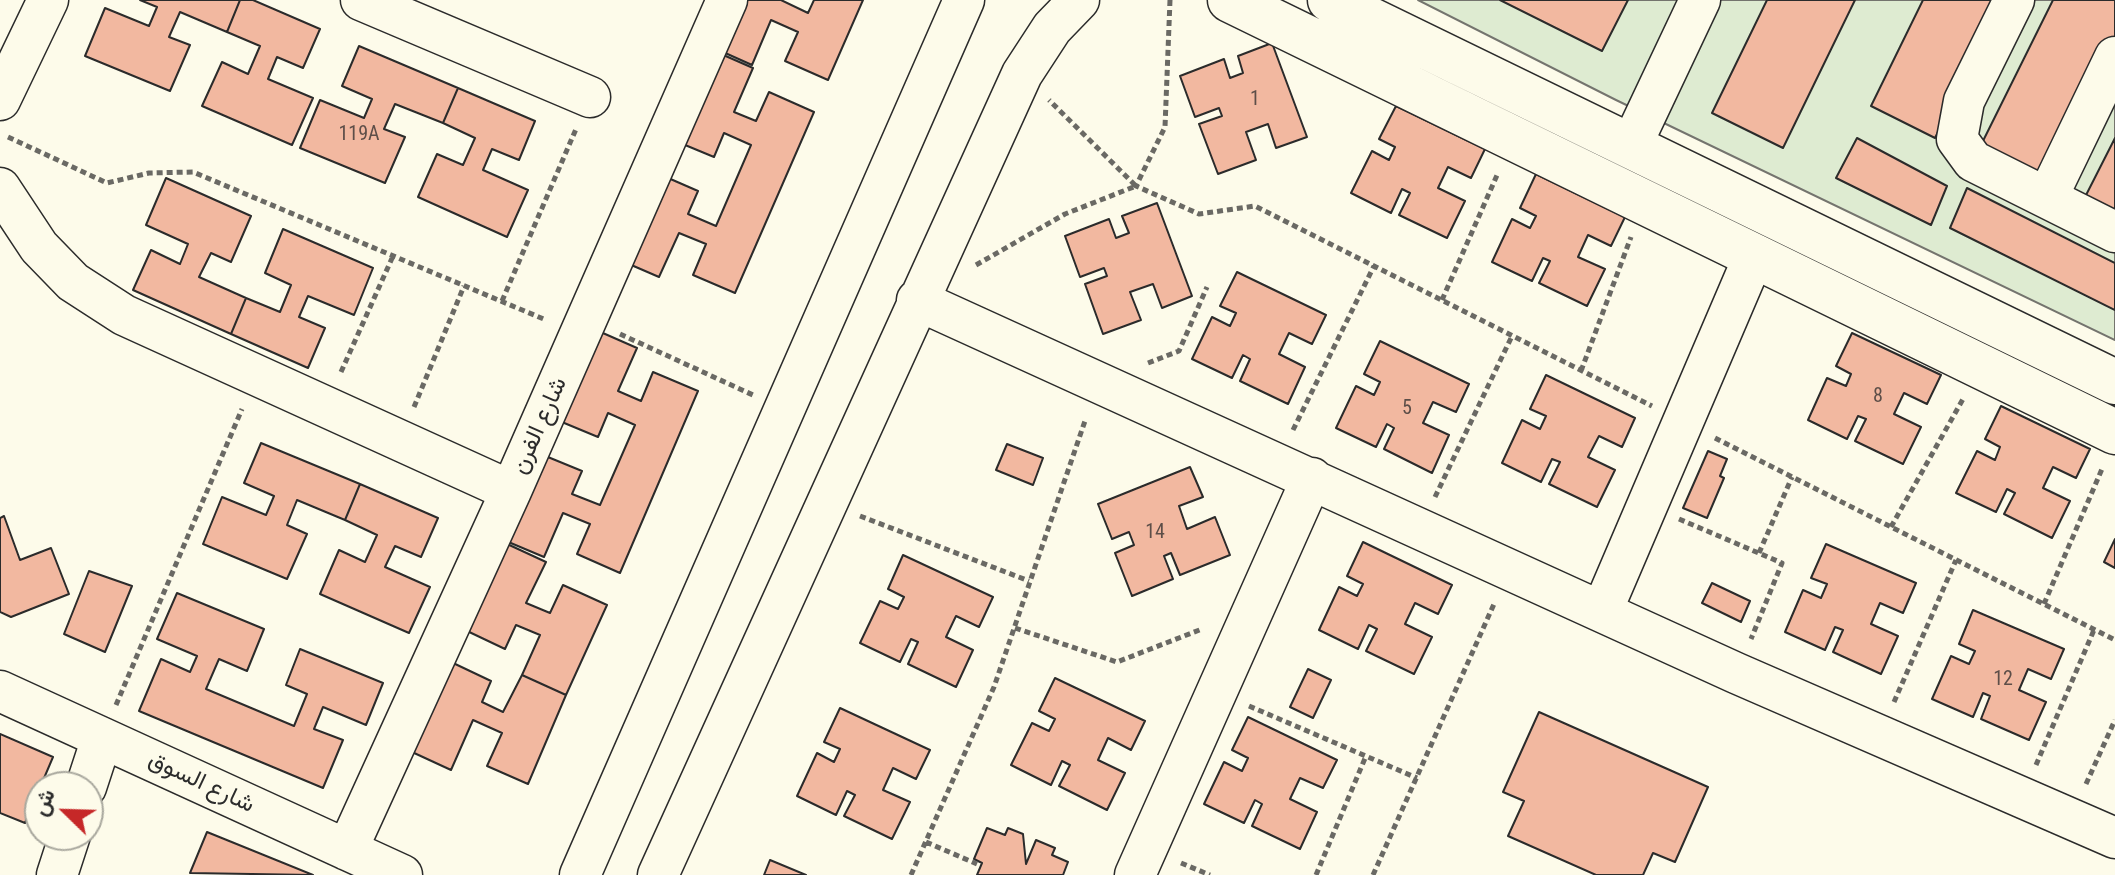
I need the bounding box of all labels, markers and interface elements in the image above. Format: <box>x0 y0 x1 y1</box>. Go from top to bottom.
house number: 1 <box>1250 88 1260 112</box>
house number: 119A <box>338 123 380 147</box>
street label: شارع الفرن <box>506 373 574 479</box>
house number: 8 <box>1873 385 1883 409</box>
house number: 5 <box>1402 397 1412 421</box>
house number: 14 <box>1145 521 1165 545</box>
house number: 12 <box>1993 668 2013 692</box>
street label: شارع السوق <box>143 746 259 820</box>
north arrow <box>24 771 104 851</box>
text: ش <box>27 785 60 819</box>

